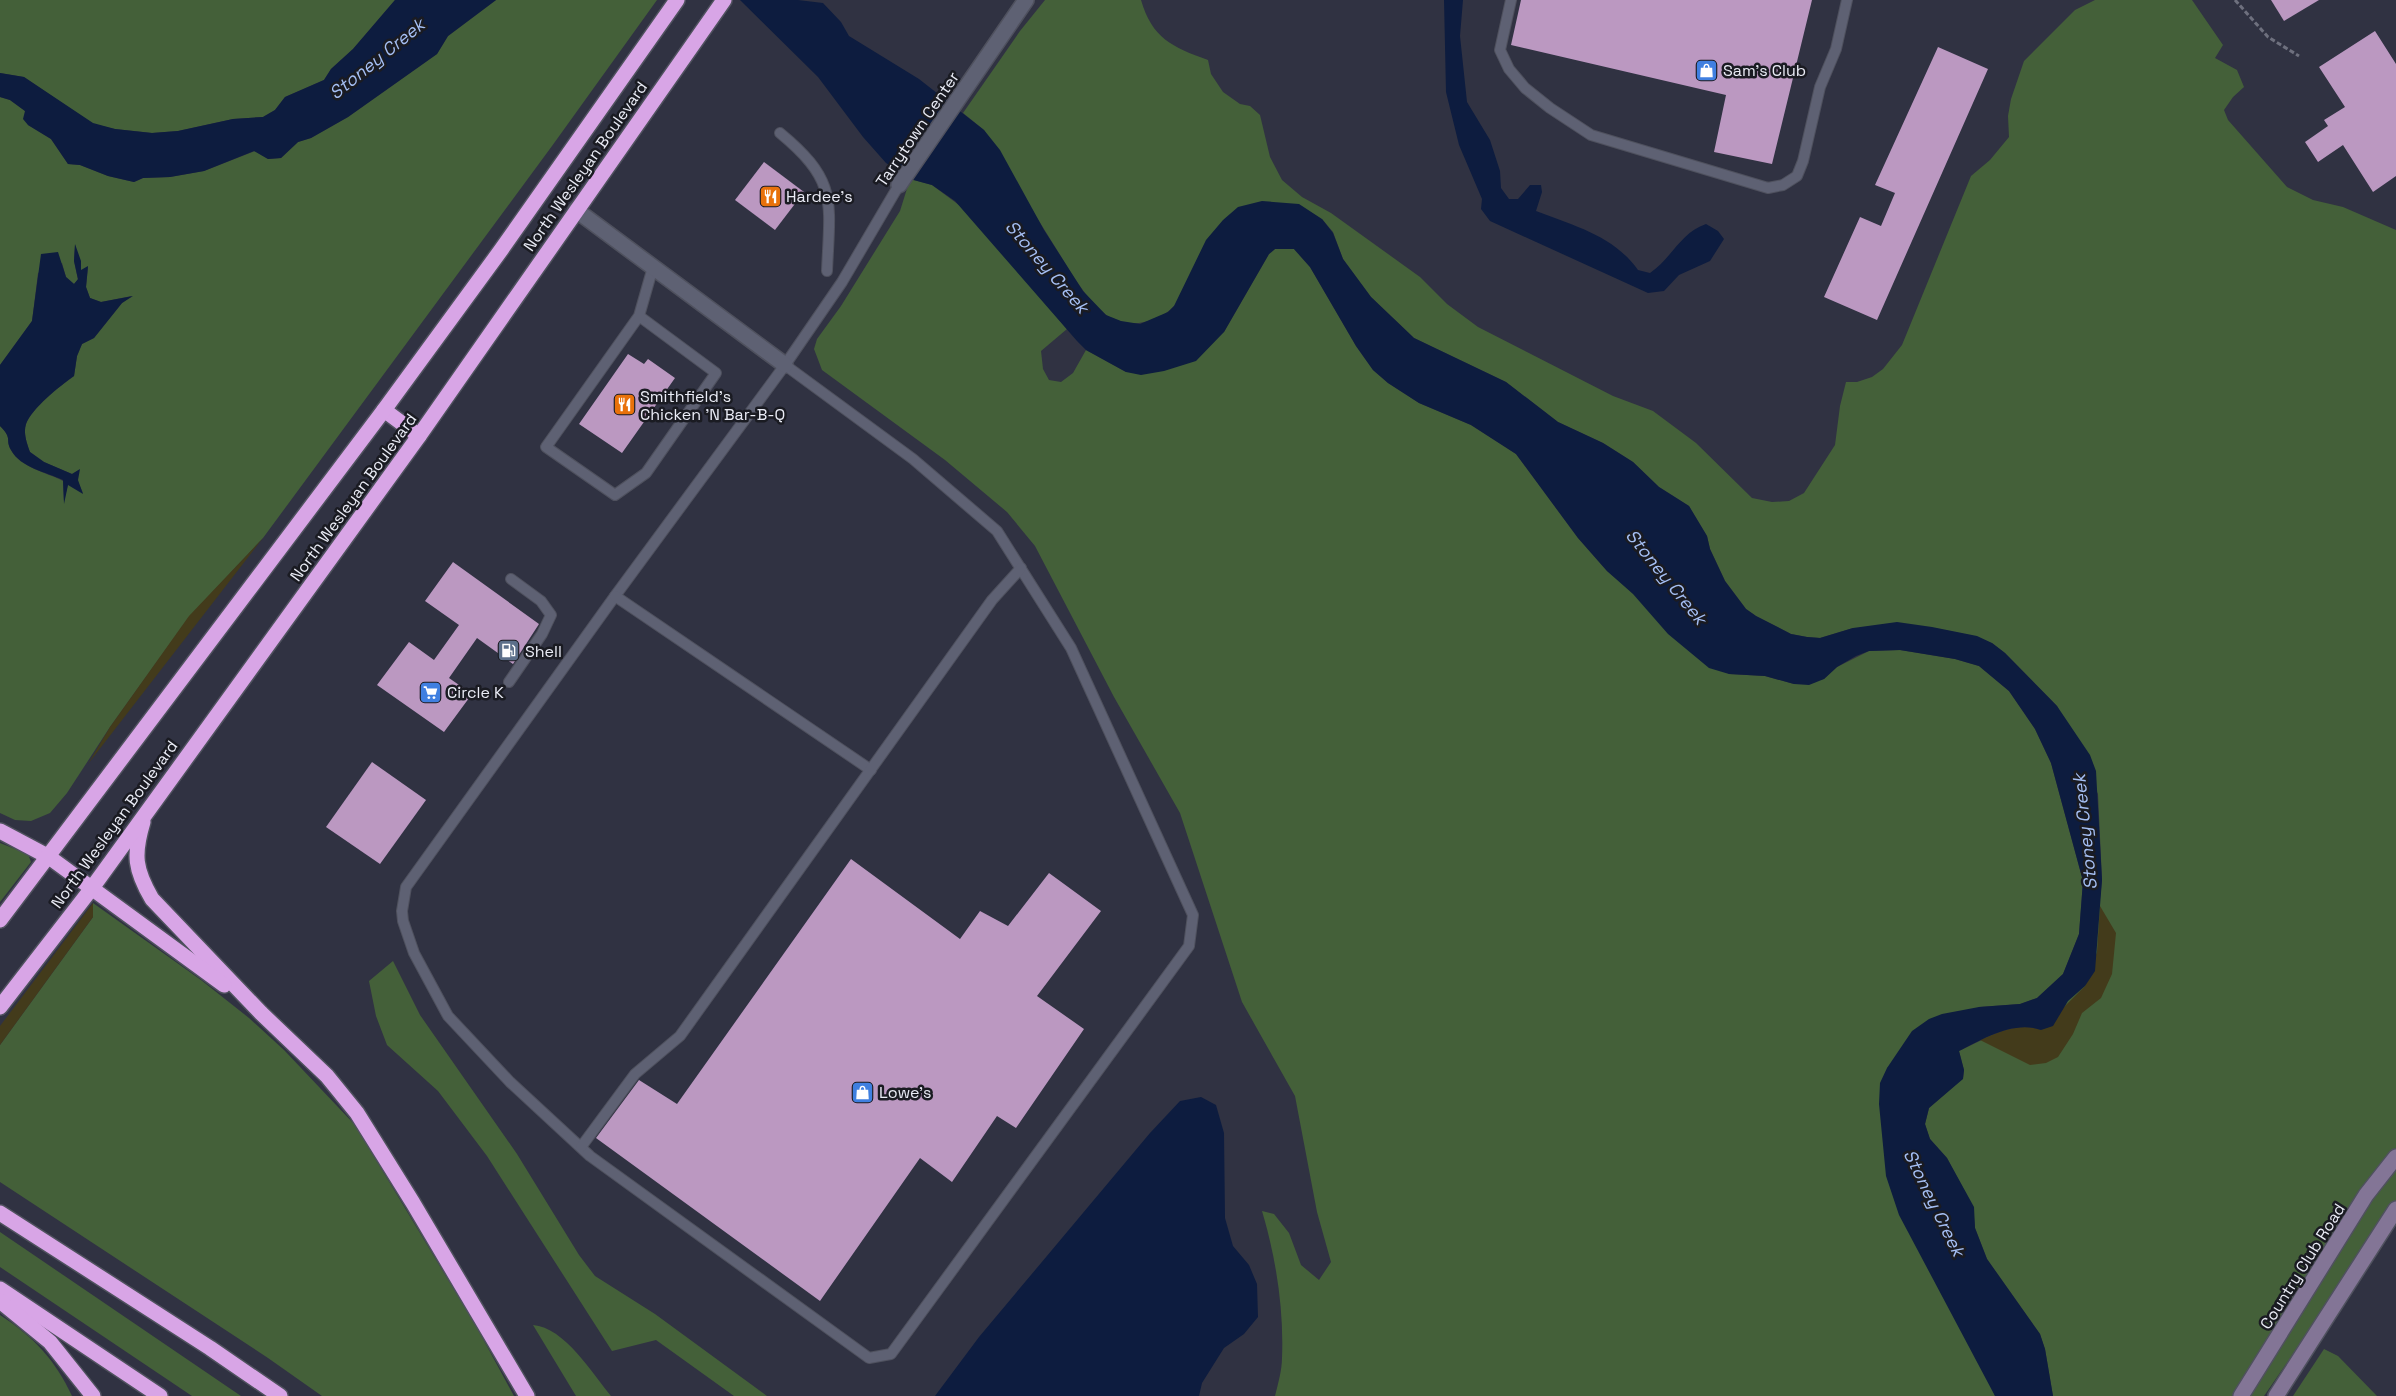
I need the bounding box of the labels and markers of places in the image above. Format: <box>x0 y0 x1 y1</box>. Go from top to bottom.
shop icon: Sam's Club <box>1695 58 1719 82</box>
place label: Sam's Club <box>1723 60 1806 81</box>
restaurant icon: Hardee's <box>758 184 782 208</box>
place label: Hardee's <box>786 186 853 207</box>
place label: Smithfield's Chicken 'N Bar-B-Q <box>640 386 785 425</box>
restaurant icon: Smithfield's Chicken 'N Bar-B-Q <box>612 393 636 417</box>
fuel station icon: Shell <box>497 639 521 663</box>
place label: Shell <box>525 641 562 662</box>
supermarket icon: Circle K <box>419 680 443 704</box>
place label: Circle K <box>447 682 504 703</box>
shop icon: Lowe's <box>851 1080 875 1104</box>
place label: Lowe's <box>879 1082 931 1103</box>

